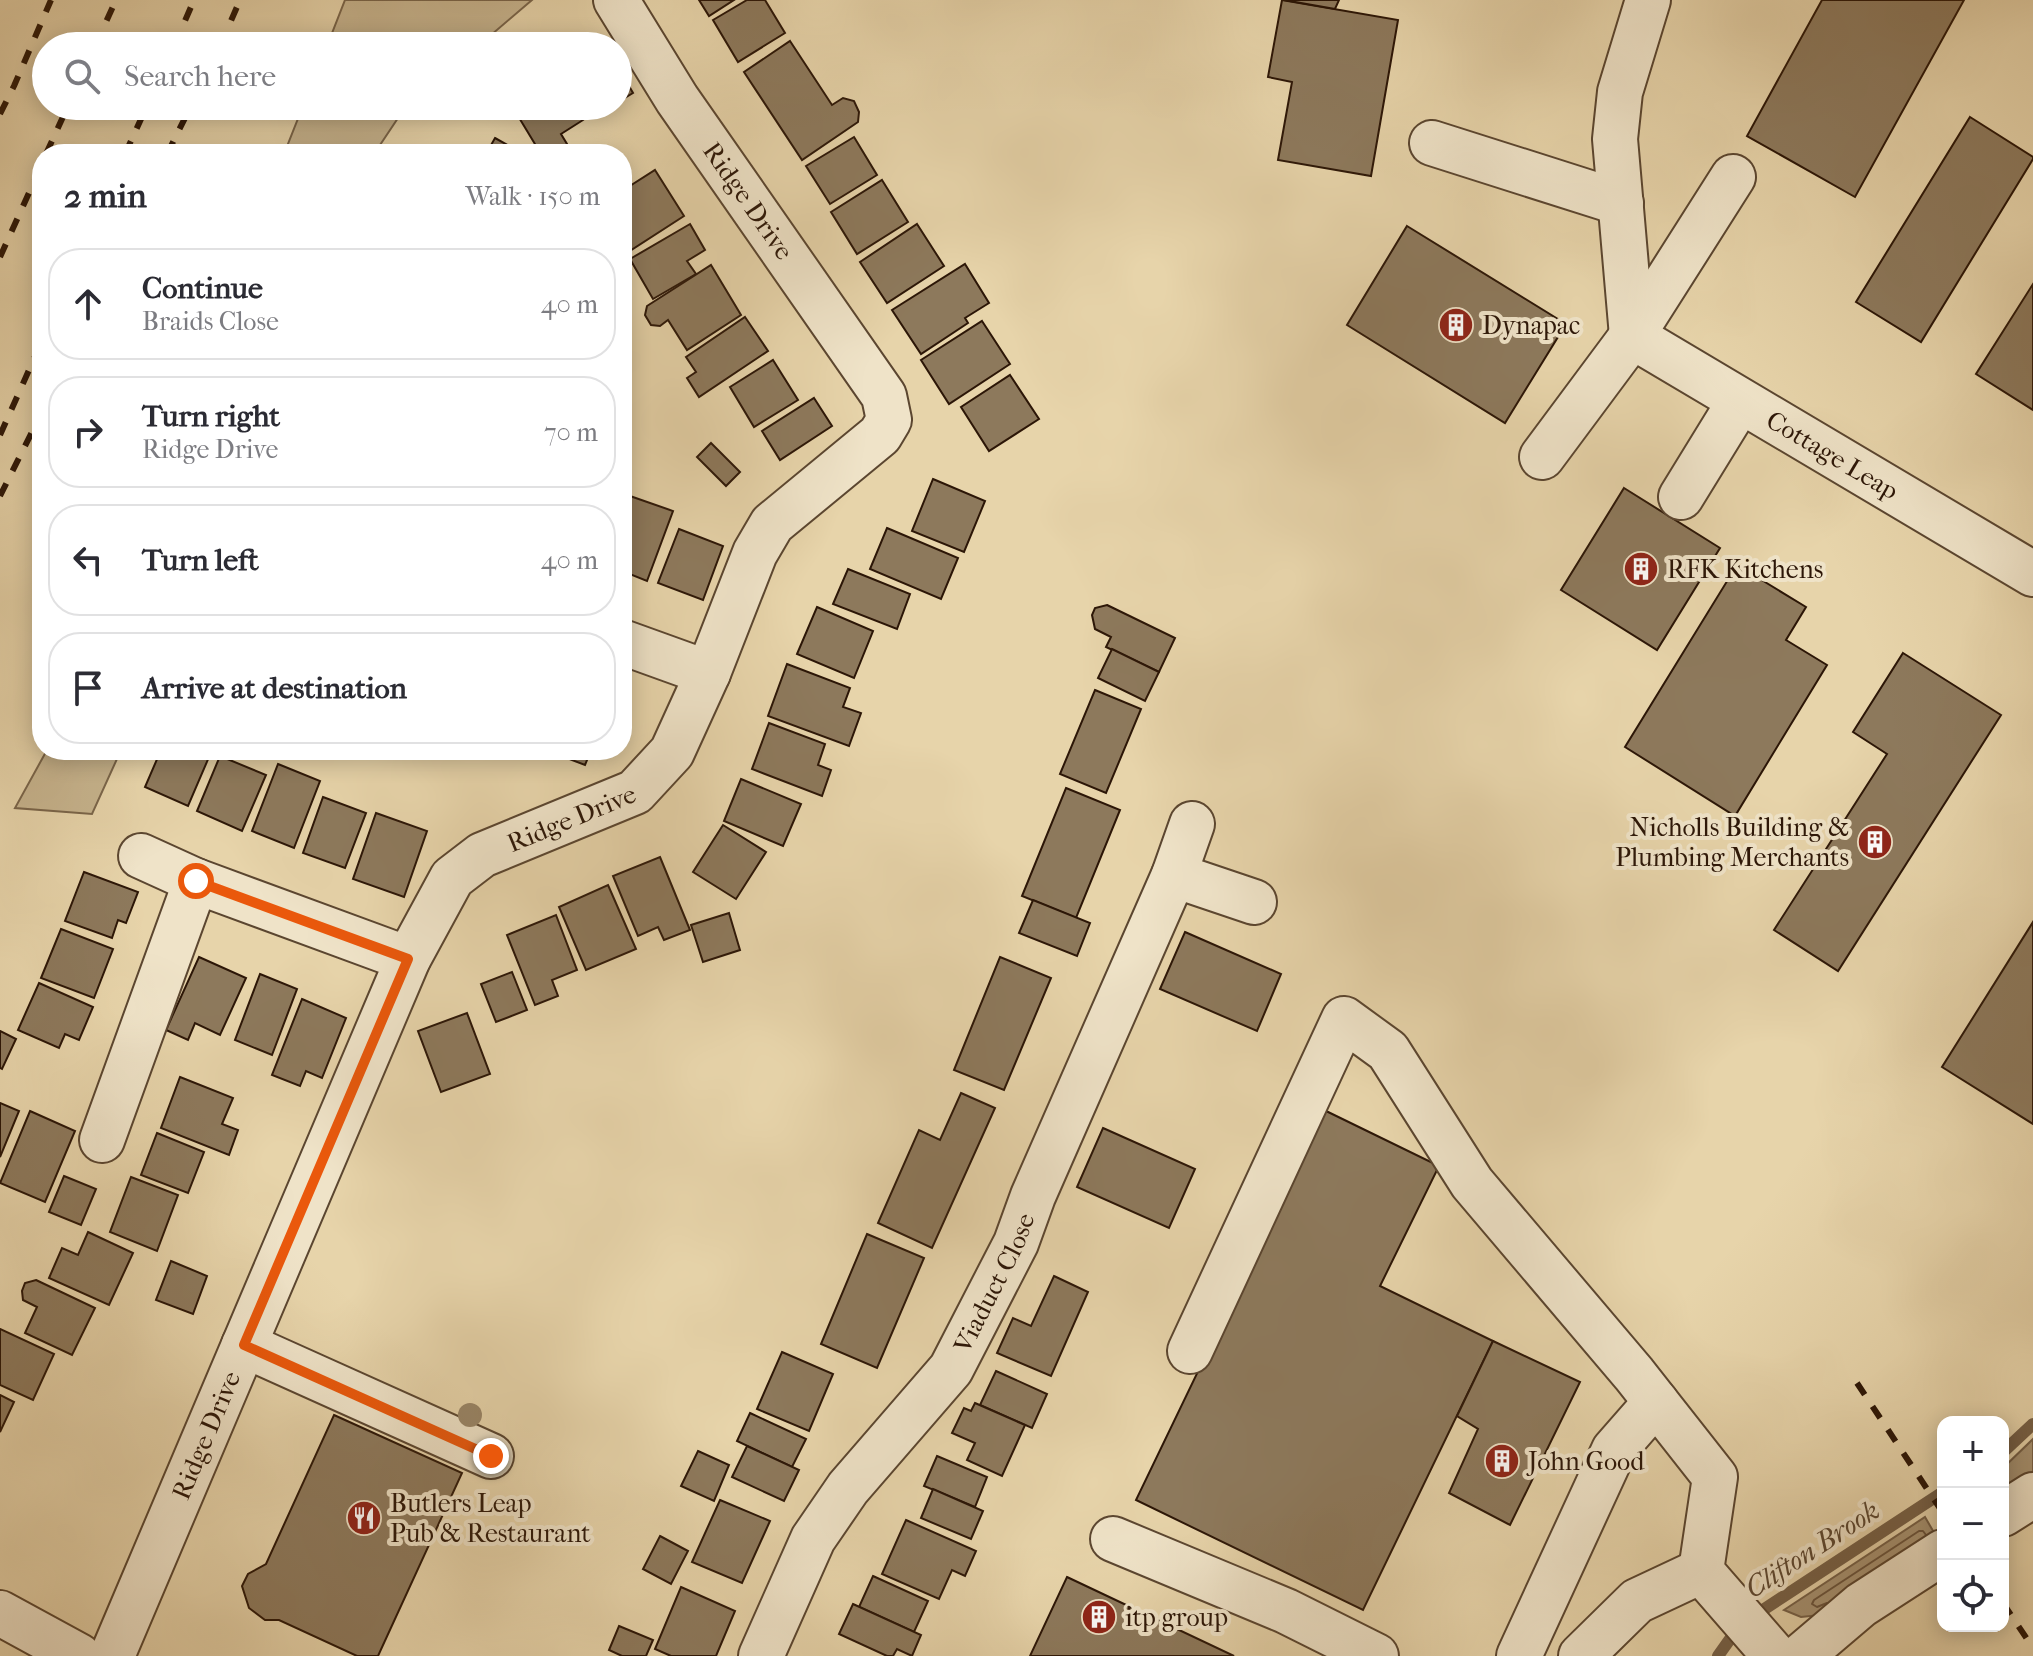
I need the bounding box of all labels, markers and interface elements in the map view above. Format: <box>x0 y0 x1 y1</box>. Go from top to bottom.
search box <box>32 32 632 120</box>
icon: search <box>60 54 104 98</box>
text: Search here <box>124 59 276 94</box>
street label: Ridge Drive <box>696 136 800 266</box>
text: 2 min <box>64 176 147 216</box>
text: Walk · 150 m <box>465 181 600 212</box>
text: Continue <box>142 271 263 306</box>
icon: ahead <box>66 282 110 326</box>
text: 40 m <box>541 289 598 320</box>
text: Braids Close <box>142 306 279 337</box>
building icon: Dynapac <box>1437 306 1475 344</box>
place label: Dynapac <box>1482 310 1580 341</box>
text: Turn right <box>142 399 280 434</box>
street label: Cottage Leap <box>1761 404 1904 506</box>
icon: right <box>66 410 110 454</box>
text: 70 m <box>544 417 598 448</box>
text: Ridge Drive <box>142 434 278 465</box>
icon: left <box>66 538 110 582</box>
text: Turn left <box>142 543 259 578</box>
text: 40 m <box>541 545 598 576</box>
building icon: RFK Kitchens <box>1622 550 1660 588</box>
place label: RFK Kitchens <box>1667 554 1823 585</box>
icon: arrive <box>66 666 110 710</box>
text: Arrive at destination <box>142 671 407 706</box>
street label: Ridge Drive <box>503 778 641 858</box>
place label: Nicholls Building & Plumbing Merchants <box>1615 812 1849 873</box>
building icon: Nicholls Building & Plumbing Merchants <box>1856 823 1894 861</box>
route start <box>178 863 214 899</box>
street label: Viaduct Close <box>946 1209 1041 1358</box>
street label: Ridge Drive <box>165 1366 247 1504</box>
map controls <box>1937 1416 2009 1632</box>
button: + <box>1937 1416 2009 1488</box>
route end <box>473 1438 509 1474</box>
building icon: John Good <box>1483 1442 1521 1480</box>
place label: John Good <box>1526 1446 1645 1477</box>
place label: Butlers Leap Pub & Restaurant <box>390 1488 591 1549</box>
button: − <box>1937 1488 2009 1560</box>
water label: Clifton Brook <box>1739 1493 1885 1605</box>
restaurant icon: Butlers Leap Pub & Restaurant <box>345 1499 383 1537</box>
button: locate <box>1937 1560 2009 1632</box>
building icon: itp group <box>1080 1598 1118 1636</box>
place label: itp group <box>1125 1602 1228 1633</box>

